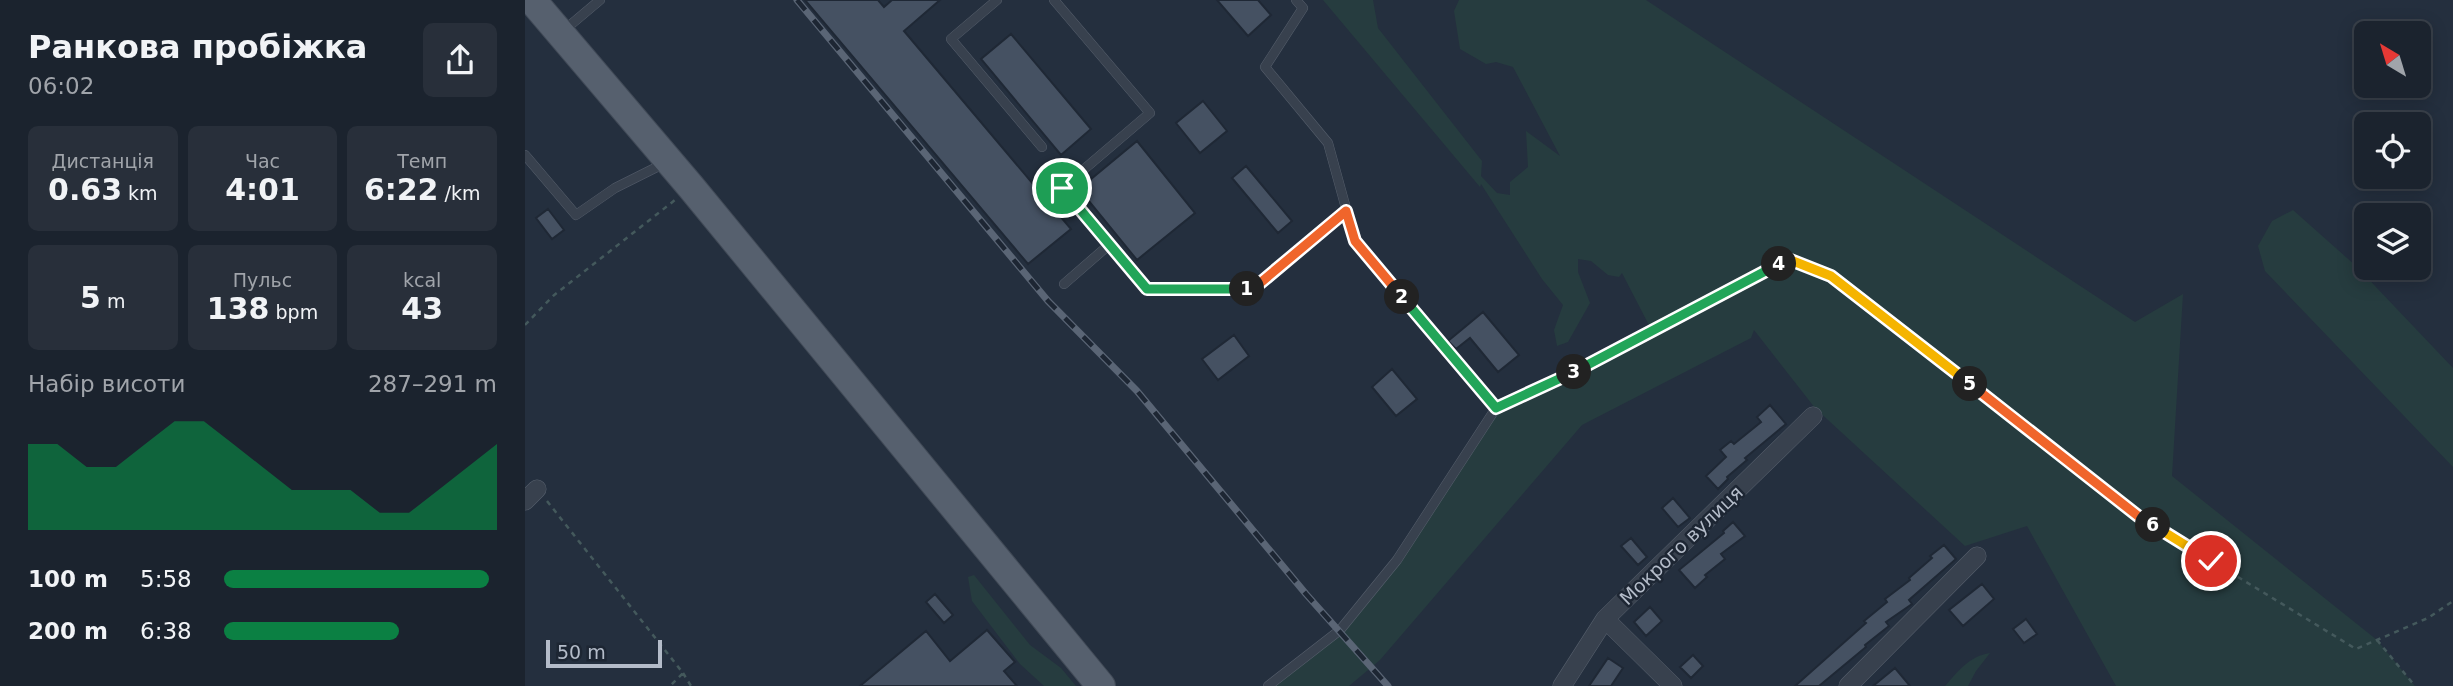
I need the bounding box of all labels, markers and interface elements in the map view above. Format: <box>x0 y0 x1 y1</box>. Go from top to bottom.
north arrow <box>2354 21 2431 98</box>
map controls <box>2354 21 2431 280</box>
button: share <box>423 23 497 97</box>
text: Ранкова пробіжка <box>28 28 367 66</box>
text: 06:02 <box>28 73 94 99</box>
button: locate <box>2354 112 2431 189</box>
text: Дистанція <box>52 150 154 172</box>
text: Час <box>245 150 280 172</box>
text: Темп <box>397 150 447 172</box>
pin <box>1032 158 1092 218</box>
icon: arrive <box>1043 169 1081 207</box>
text: 0.63 <box>48 172 122 207</box>
text: 4:01 <box>225 172 300 207</box>
text: 6:22 <box>364 172 439 207</box>
text: km <box>122 182 158 204</box>
text: /km <box>439 182 480 204</box>
button: layers <box>2354 203 2431 280</box>
pin: 4 <box>1761 246 1797 282</box>
text: 4 <box>1772 252 1785 274</box>
text: Пульс <box>233 269 292 291</box>
text: kcal <box>403 269 441 291</box>
pin: 1 <box>1229 272 1265 306</box>
text: 1 <box>1240 277 1253 299</box>
text: 5 <box>80 280 101 315</box>
pin: 2 <box>1385 280 1419 314</box>
text: 2 <box>1395 285 1408 307</box>
text: m <box>101 290 126 312</box>
text: 138 <box>207 291 269 326</box>
text: 43 <box>401 291 443 326</box>
text: bpm <box>269 301 318 323</box>
pin: 3 <box>1557 354 1591 390</box>
text: 3 <box>1567 360 1580 382</box>
pin: 5 <box>1953 366 1987 402</box>
text: Набір висоти <box>28 371 185 397</box>
text: 287–291 m <box>368 371 497 397</box>
text: 5 <box>1963 372 1976 394</box>
street label: Мокрого вулиця <box>1615 481 1747 609</box>
pin: 6 <box>2135 508 2171 542</box>
text: 6 <box>2146 513 2159 535</box>
pin <box>2181 531 2241 591</box>
icon: check <box>2192 542 2230 580</box>
text: 100 m <box>28 566 108 592</box>
text: 5:58 <box>140 566 192 592</box>
text: 200 m <box>28 618 108 644</box>
text: 6:38 <box>140 618 192 644</box>
scale bar <box>546 637 661 669</box>
text: 50 m <box>557 641 606 663</box>

